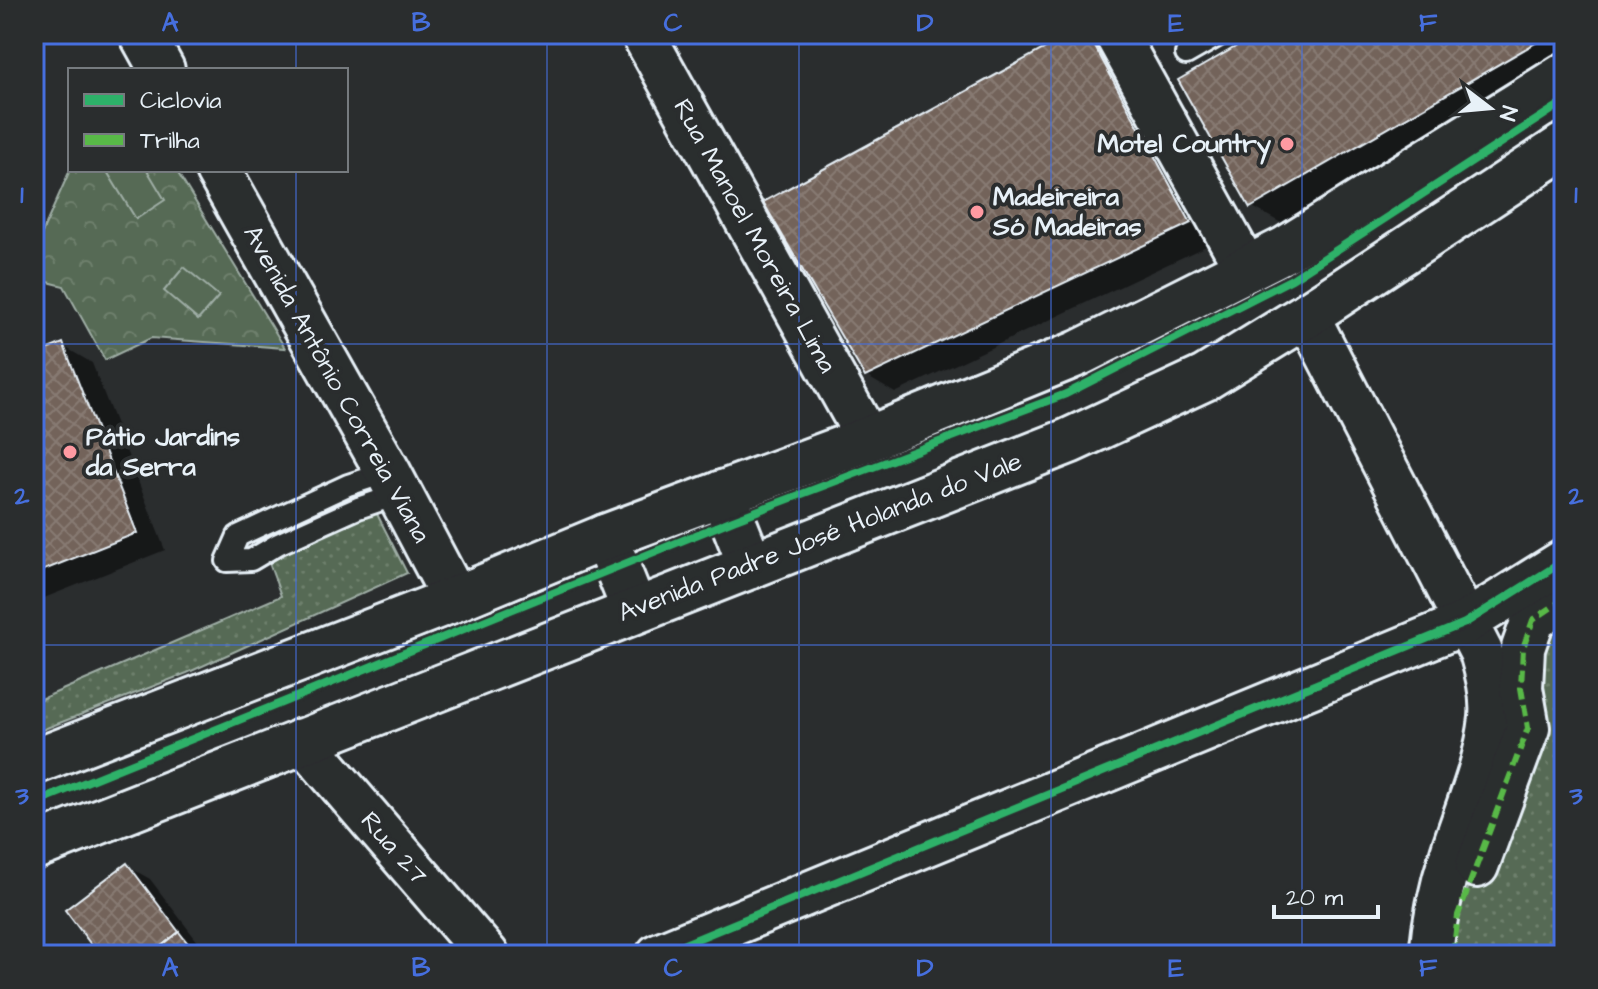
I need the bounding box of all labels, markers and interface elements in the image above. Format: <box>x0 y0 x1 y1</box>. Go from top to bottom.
text: A <box>162 5 179 41</box>
text: B <box>412 5 431 41</box>
text: C <box>664 5 683 41</box>
text: D <box>917 5 934 41</box>
text: E <box>1168 5 1184 41</box>
text: F <box>1419 5 1438 41</box>
legend <box>68 68 348 172</box>
north arrow <box>1450 68 1530 148</box>
text: Ciclovia <box>140 84 221 118</box>
street label: Rua Manoel Moreira Lima <box>665 93 845 379</box>
text: N <box>1491 102 1525 124</box>
text: Trilha <box>140 124 200 158</box>
place label: Motel Country <box>1097 126 1272 165</box>
marker: Motel Country <box>1278 135 1296 153</box>
text: 1 <box>20 177 24 213</box>
text: 1 <box>1574 177 1578 213</box>
place label: Madeireira Só Madeiras <box>992 179 1141 245</box>
marker: Madeireira Só Madeiras <box>968 203 986 221</box>
street label: Avenida Antônio Correia Viana <box>234 219 440 549</box>
place label: Pátio Jardins da Serra <box>85 419 240 485</box>
marker: Pátio Jardins da Serra <box>61 443 79 461</box>
street label: Avenida Padre José Holanda do Vale <box>613 443 1027 631</box>
text: 2 <box>14 478 30 514</box>
text: 2 <box>1568 478 1584 514</box>
text: 3 <box>14 778 29 814</box>
text: 3 <box>1568 778 1583 814</box>
street label: Rua 27 <box>352 804 436 892</box>
scale bar <box>1274 869 1378 919</box>
text: 20 m <box>1286 881 1343 915</box>
text: A <box>162 950 179 986</box>
text: B <box>412 950 431 986</box>
text: C <box>664 950 683 986</box>
text: D <box>917 950 934 986</box>
text: E <box>1168 950 1184 986</box>
text: F <box>1419 950 1438 986</box>

